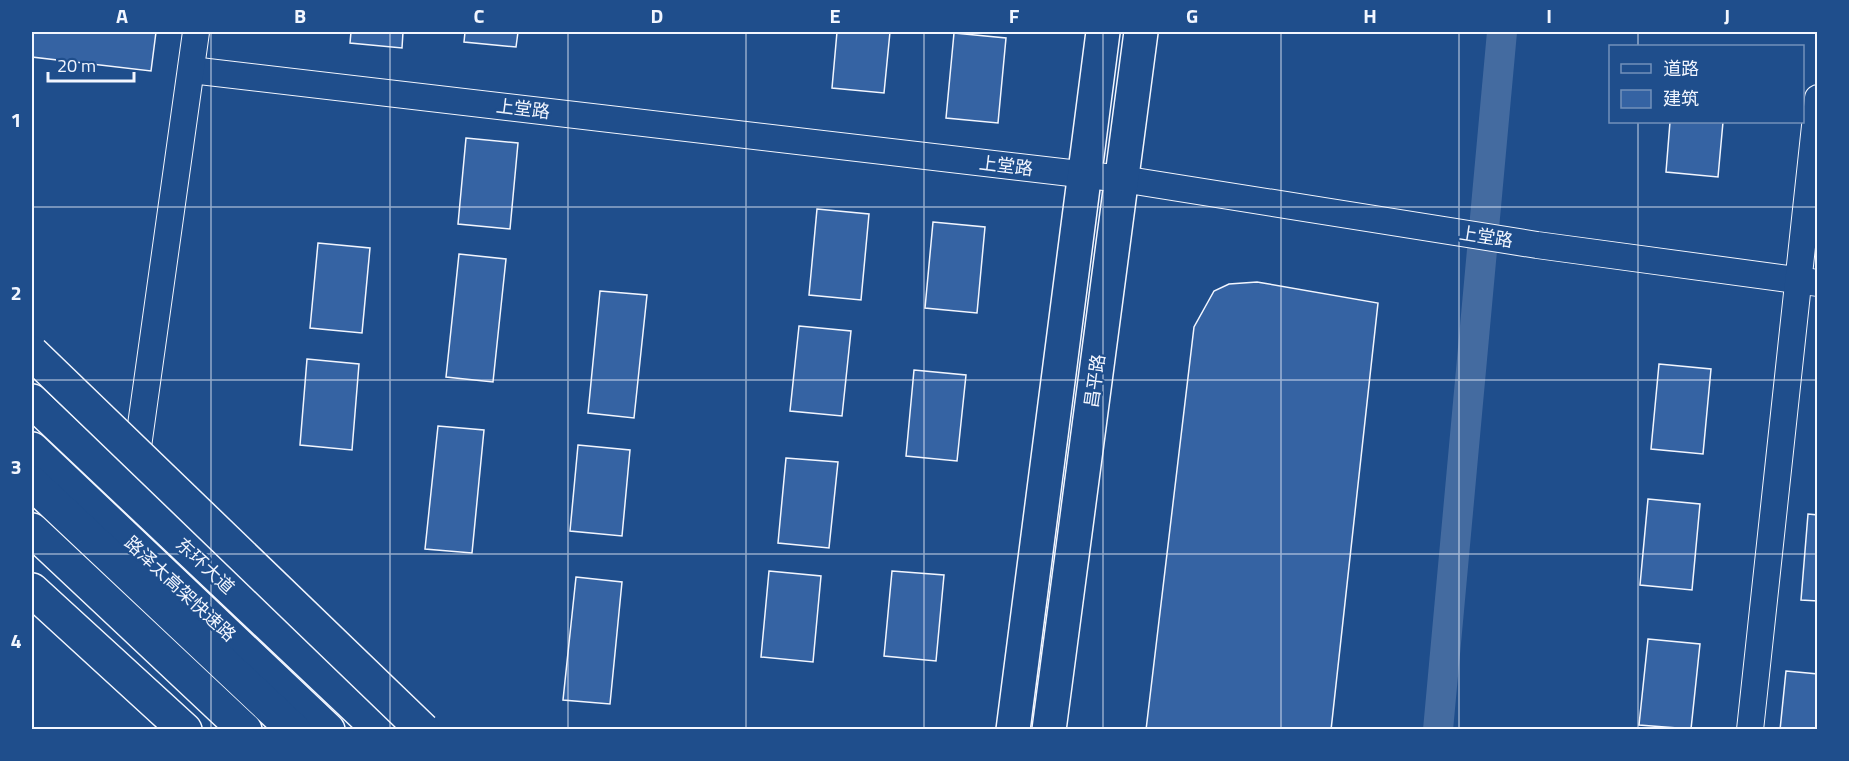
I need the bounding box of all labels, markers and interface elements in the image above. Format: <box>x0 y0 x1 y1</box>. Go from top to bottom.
text: A <box>116 0 128 31</box>
text: B <box>294 0 306 31</box>
text: C <box>474 0 485 31</box>
text: D <box>651 0 663 31</box>
text: E <box>829 0 841 31</box>
text: F <box>1009 0 1020 31</box>
text: G <box>1186 0 1198 31</box>
text: H <box>1363 0 1377 31</box>
text: I <box>1546 0 1552 31</box>
text: J <box>1724 0 1730 31</box>
scale bar <box>48 45 134 83</box>
legend <box>1609 45 1804 123</box>
text: 20 m <box>57 52 96 79</box>
text: 道路 <box>1663 55 1699 82</box>
text: 建筑 <box>1663 85 1699 112</box>
street label: 上堂路 <box>495 92 552 125</box>
text: 1 <box>10 104 22 135</box>
street label: 上堂路 <box>978 149 1035 182</box>
street label: 上堂路 <box>1457 219 1515 254</box>
text: 2 <box>10 277 22 308</box>
street label: 昌平路 <box>1077 352 1112 410</box>
text: 3 <box>10 451 22 482</box>
street label: 路泽太高架快速路 <box>118 530 242 648</box>
street label: 东环大道 <box>170 531 241 600</box>
text: 4 <box>10 625 22 656</box>

